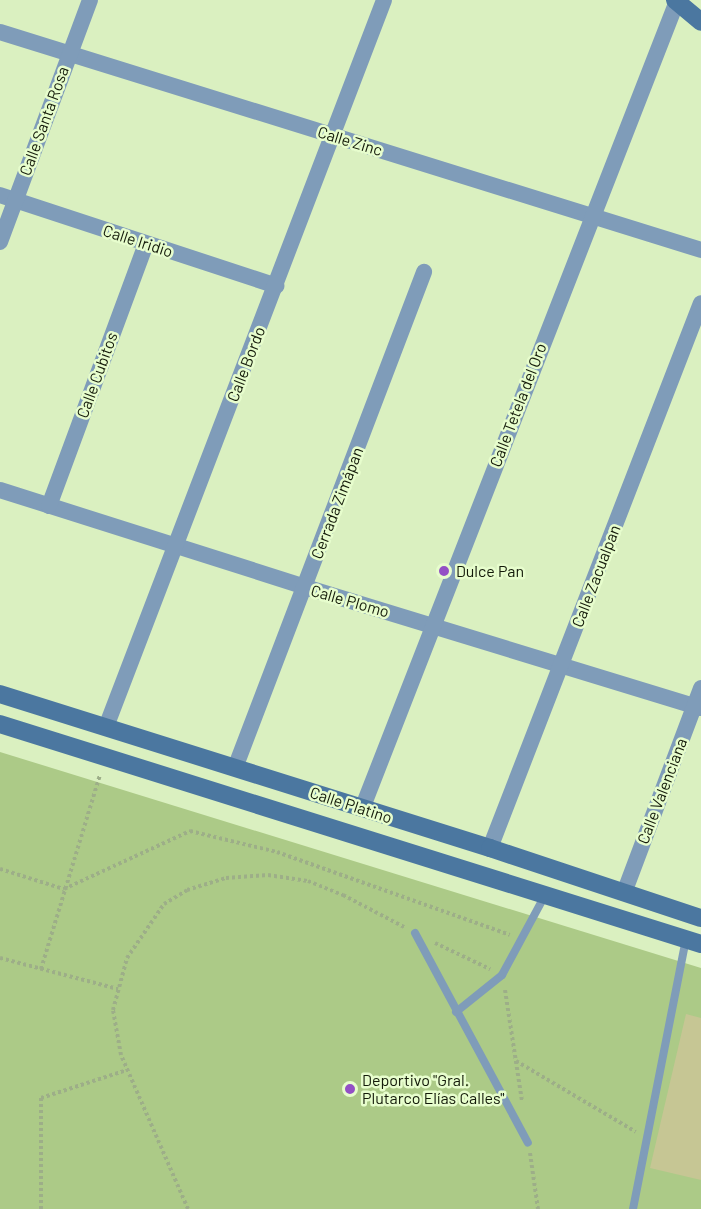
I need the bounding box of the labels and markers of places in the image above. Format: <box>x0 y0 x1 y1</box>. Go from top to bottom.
place label: Dulce Pan <box>456 561 524 581</box>
marker: Dulce Pan <box>437 564 451 578</box>
place label: Deportivo "Gral. Plutarco Elías Calles" <box>362 1070 504 1108</box>
marker: Deportivo "Gral. Plutarco Elías Calles" <box>343 1082 357 1096</box>

